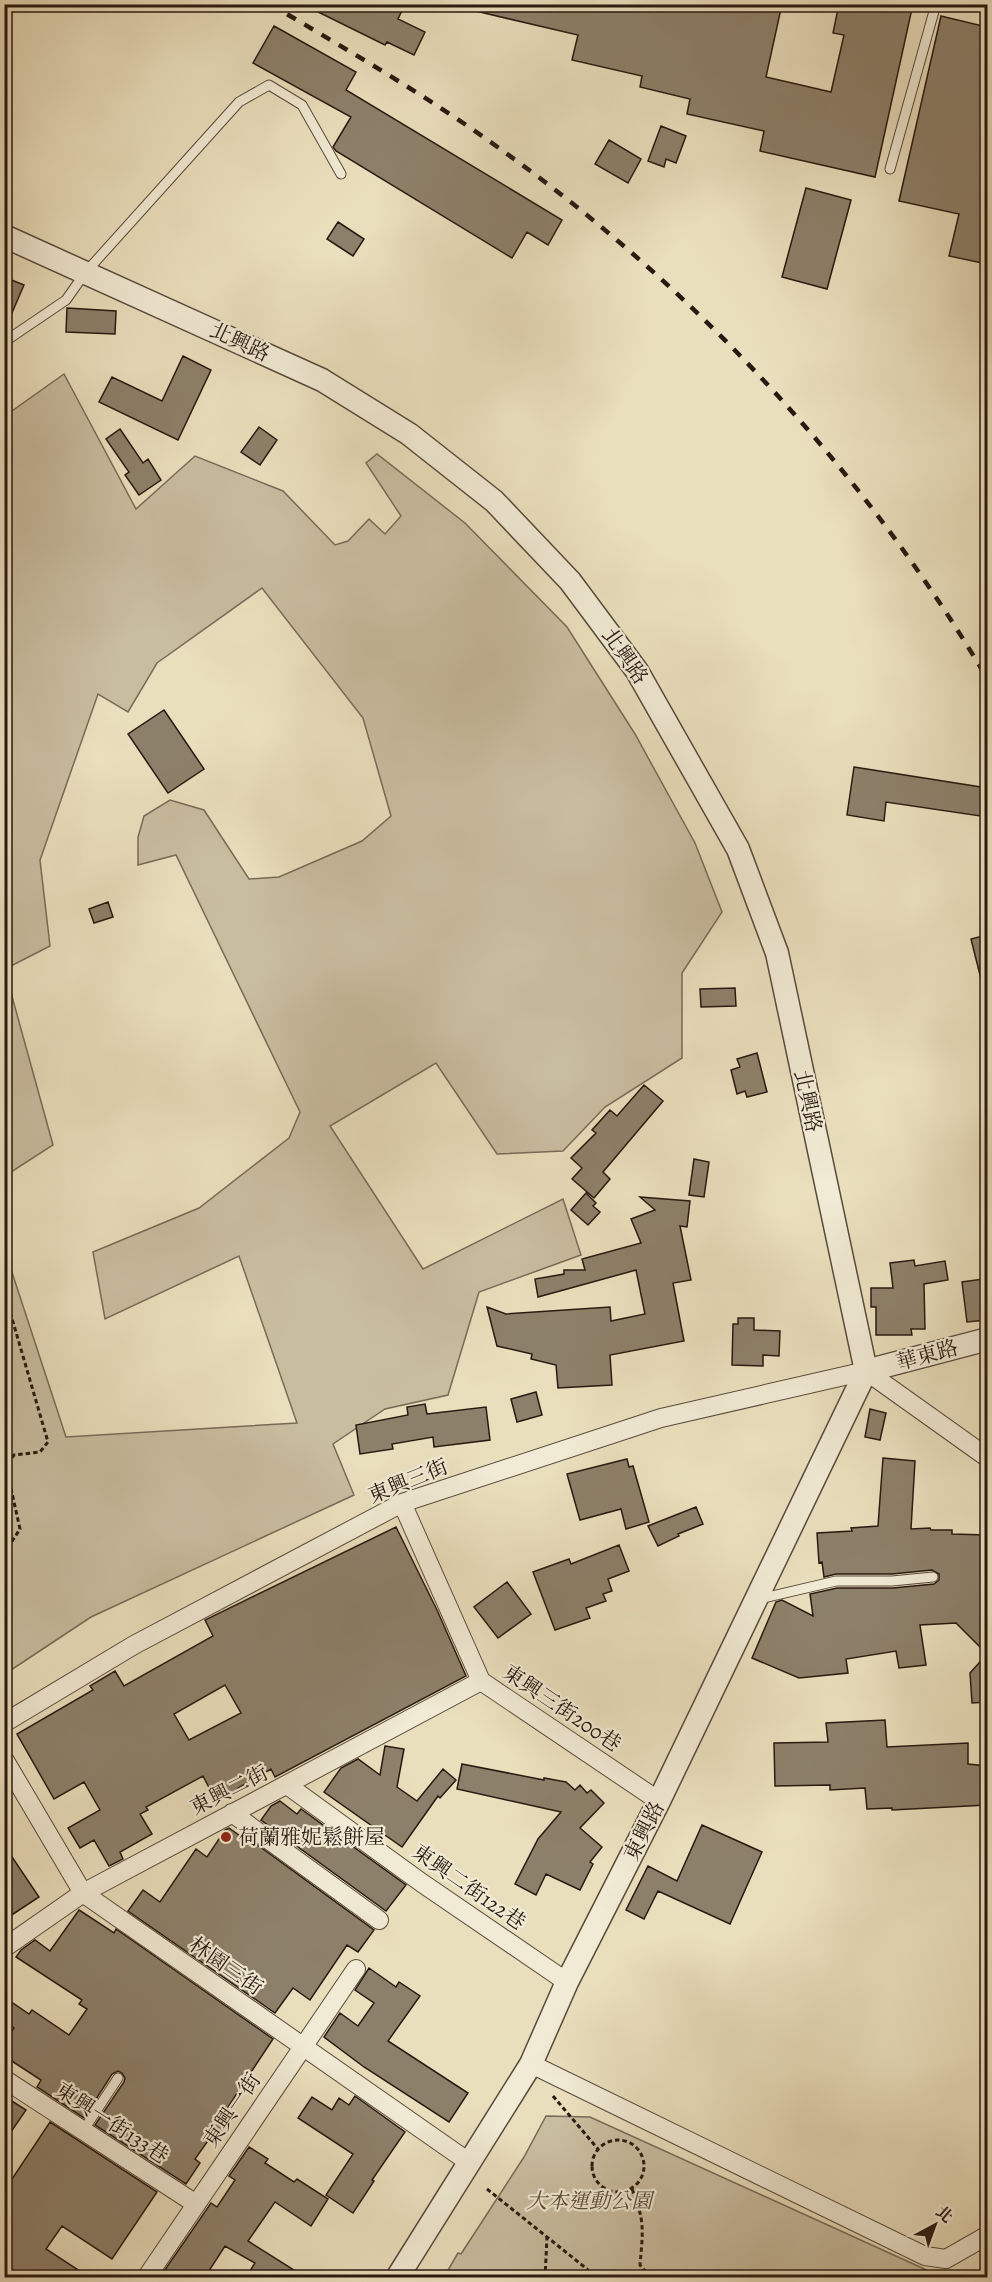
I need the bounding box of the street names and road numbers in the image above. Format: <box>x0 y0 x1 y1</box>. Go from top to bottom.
street label: 北興路 <box>206 316 274 368</box>
street label: 北興路 <box>595 622 655 690</box>
street label: 北興路 <box>788 1067 828 1135</box>
street label: 華東路 <box>893 1333 961 1377</box>
street label: 東興三街 <box>364 1452 452 1510</box>
street label: 東興三街200巷 <box>497 1658 627 1758</box>
street label: 東興二街 <box>185 1758 273 1822</box>
street label: 東興路 <box>617 1797 671 1865</box>
street label: 東興二街122巷 <box>407 1838 531 1936</box>
street label: 林園三街 <box>184 1930 268 2002</box>
street label: 東興一街 <box>197 2067 267 2153</box>
street label: 東興一街133巷 <box>50 2076 174 2170</box>

